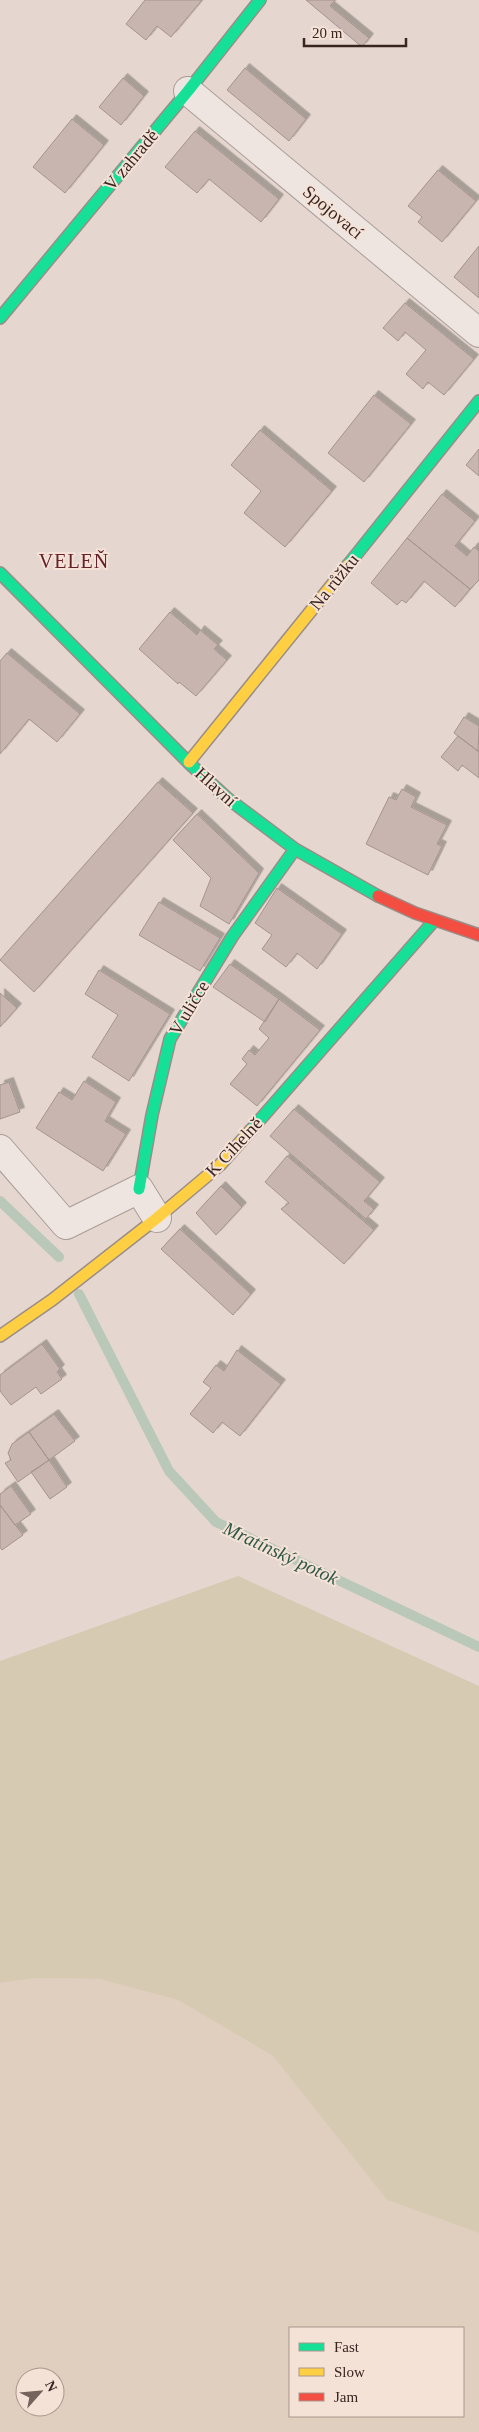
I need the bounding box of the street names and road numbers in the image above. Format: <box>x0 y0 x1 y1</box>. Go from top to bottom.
street label: V zahradě <box>100 126 162 194</box>
street label: Spojovací <box>299 181 367 243</box>
street label: Na růžku <box>305 550 363 614</box>
street label: Hlavní <box>191 763 241 811</box>
street label: V uličce <box>165 977 213 1039</box>
street label: K Cihelně <box>202 1113 266 1181</box>

